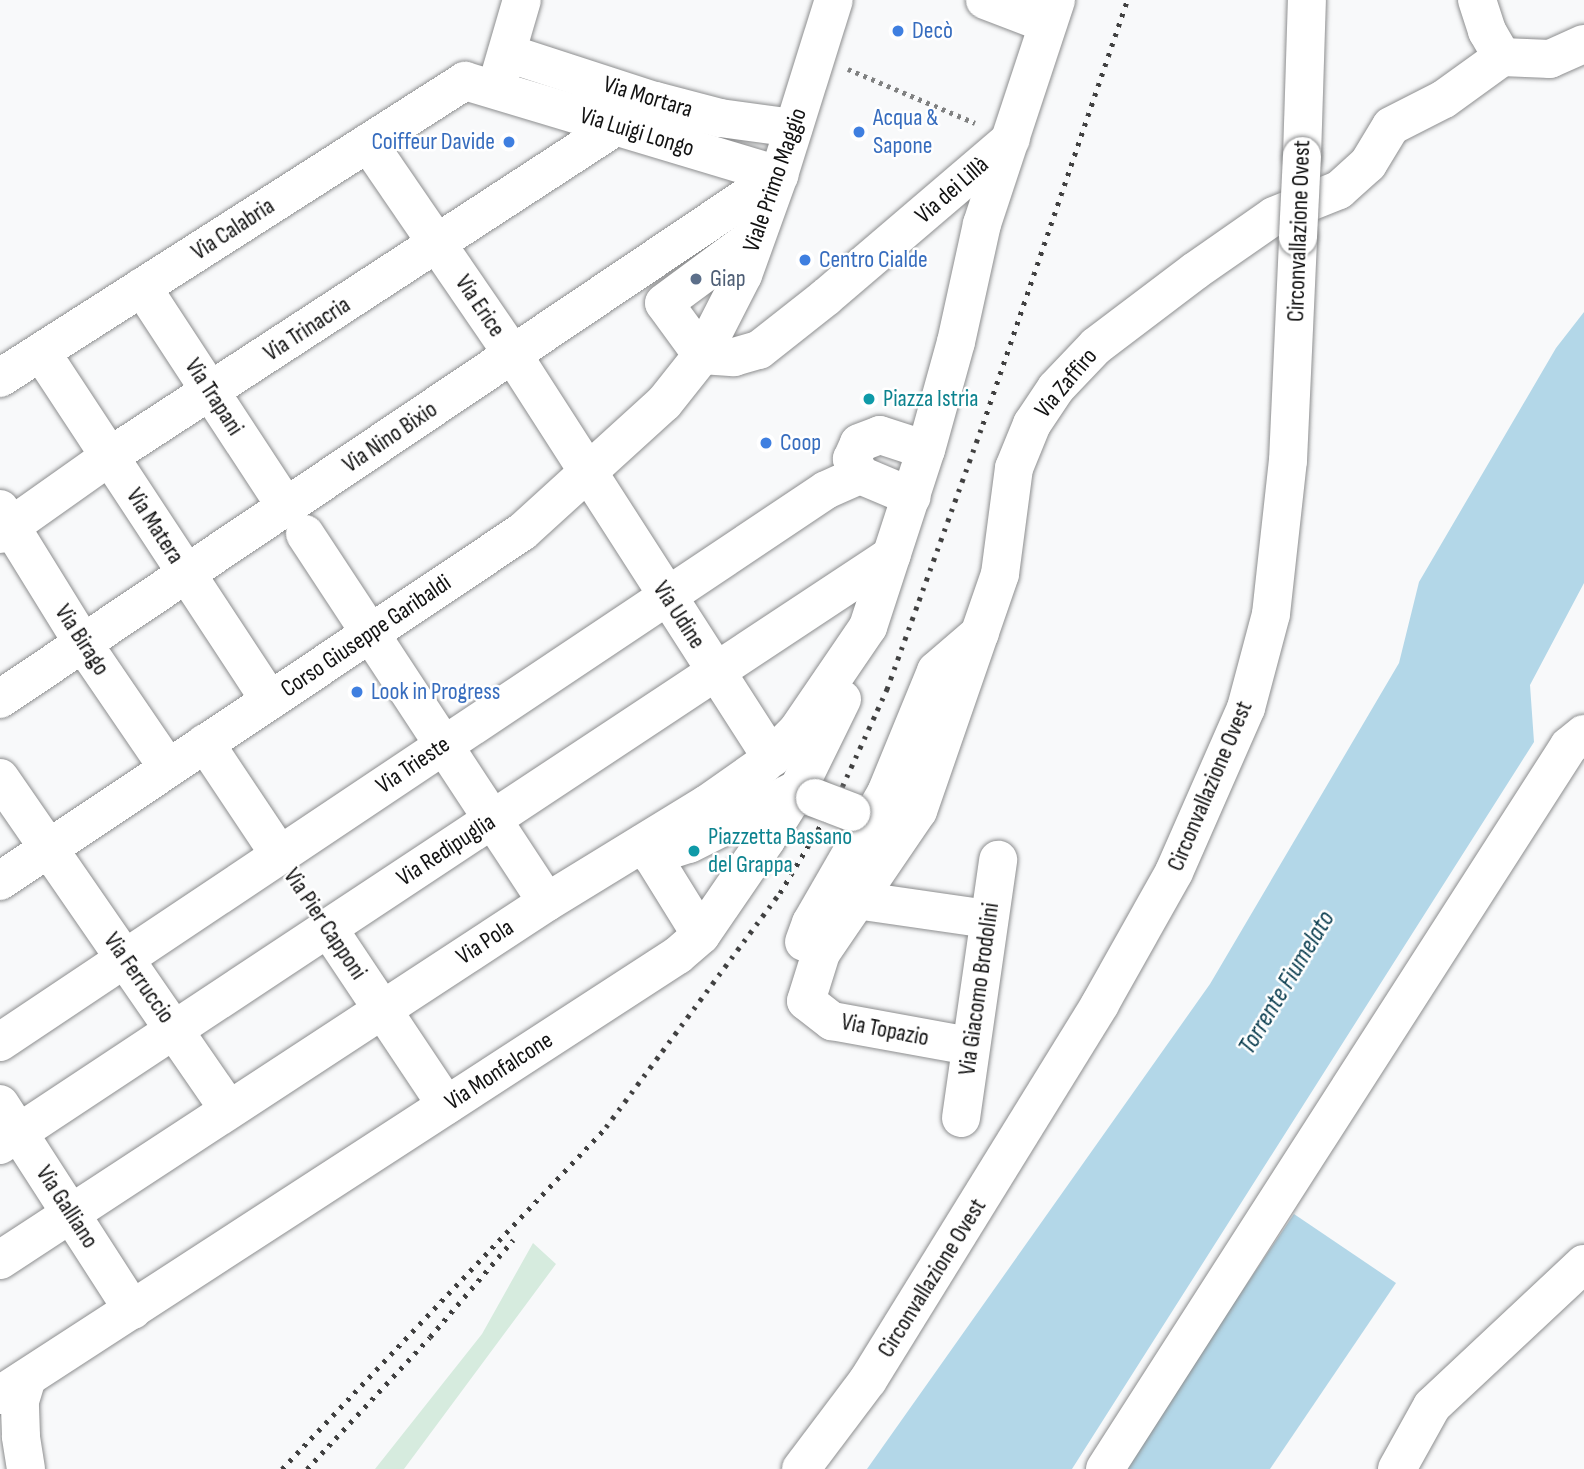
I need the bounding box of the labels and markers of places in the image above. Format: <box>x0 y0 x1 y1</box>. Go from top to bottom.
place label: Decò <box>912 17 953 45</box>
marker: Decò <box>890 23 906 39</box>
place label: Acqua & Sapone <box>873 104 938 160</box>
marker: Acqua & Sapone <box>851 124 867 140</box>
place label: Coiffeur Davide <box>371 128 495 156</box>
marker: Coiffeur Davide <box>501 134 517 150</box>
place label: Centro Cialde <box>819 246 928 274</box>
marker: Centro Cialde <box>797 252 813 268</box>
place label: Giap <box>710 265 746 293</box>
marker: Giap <box>688 271 704 287</box>
place label: Piazza Istria <box>883 385 978 413</box>
marker: Piazza Istria <box>861 391 877 407</box>
place label: Coop <box>780 429 821 457</box>
marker: Coop <box>758 435 774 451</box>
place label: Look in Progress <box>371 678 500 706</box>
marker: Look in Progress <box>349 684 365 700</box>
place label: Piazzetta Bassano del Grappa <box>708 823 852 879</box>
marker: Piazzetta Bassano del Grappa <box>686 843 702 859</box>

